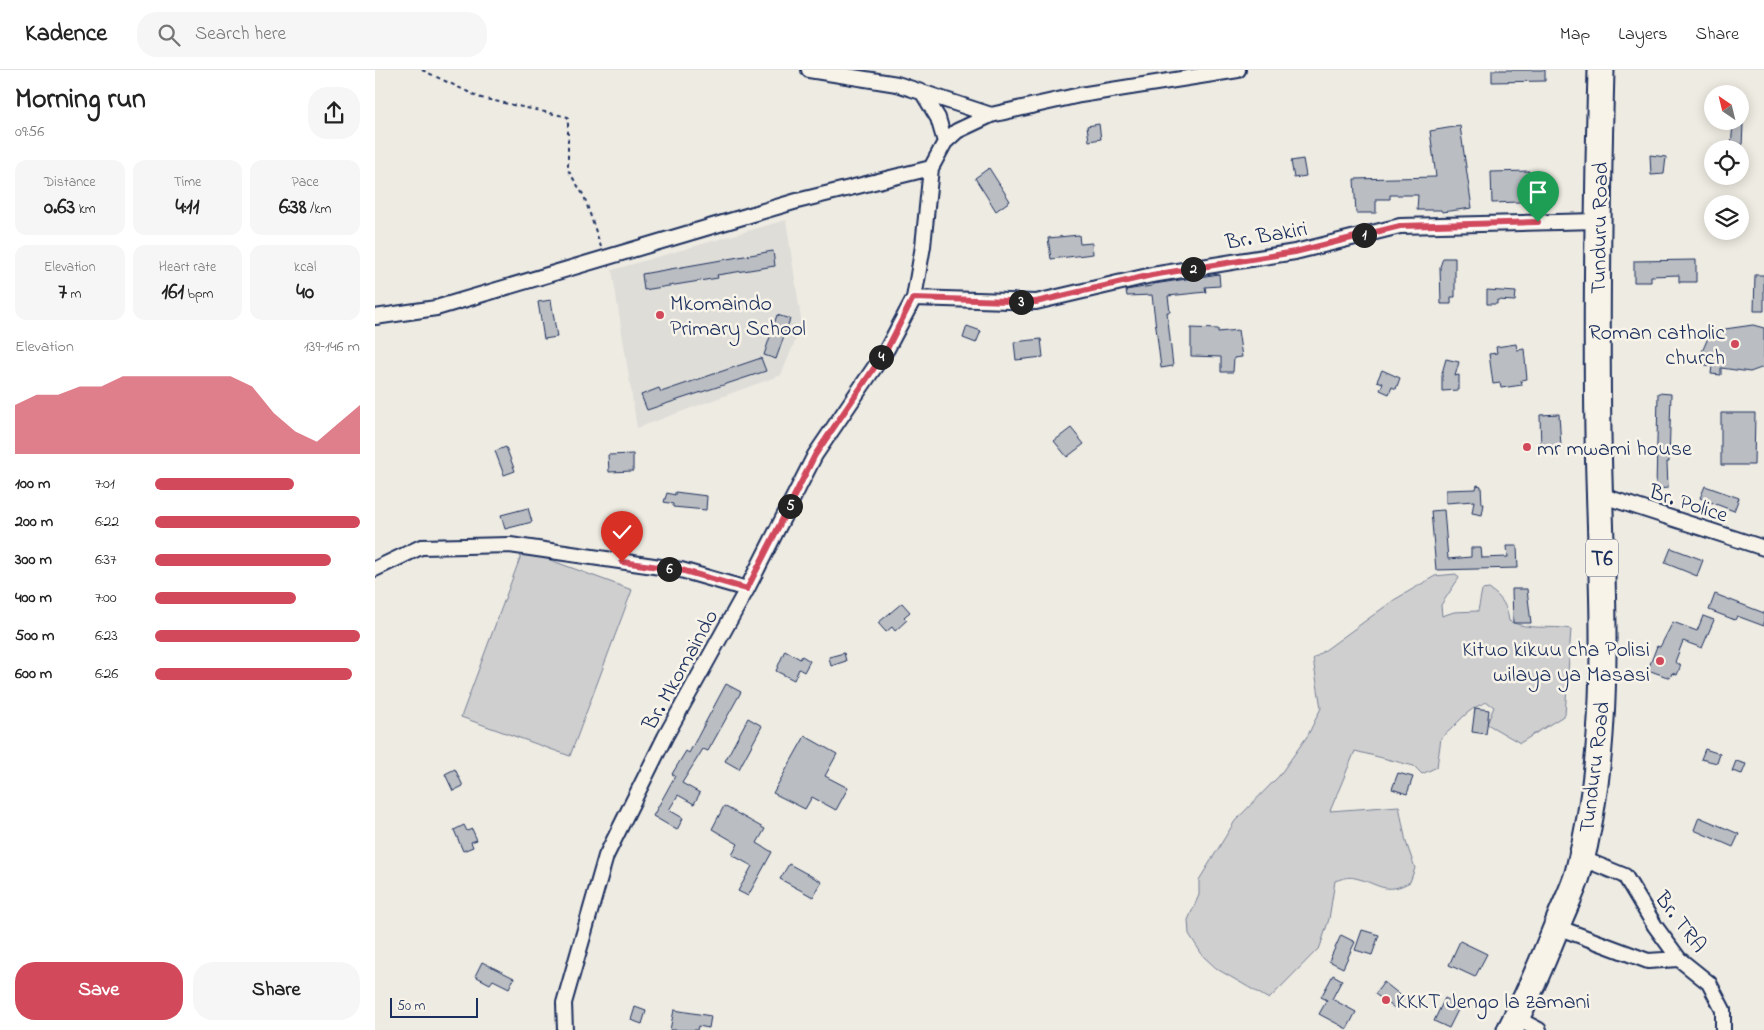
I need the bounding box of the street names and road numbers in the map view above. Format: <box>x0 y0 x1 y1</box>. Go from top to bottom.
street label: Tunduru Road <box>1584 162 1618 294</box>
street label: Br. Bakiri <box>1222 214 1310 260</box>
street label: Br. Police <box>1644 477 1732 533</box>
road number: T6 <box>1586 539 1618 576</box>
street label: Br. Mkomaindo <box>635 604 728 738</box>
street label: Tunduru Road <box>1572 700 1620 835</box>
street label: Br. TRA <box>1645 884 1713 960</box>

